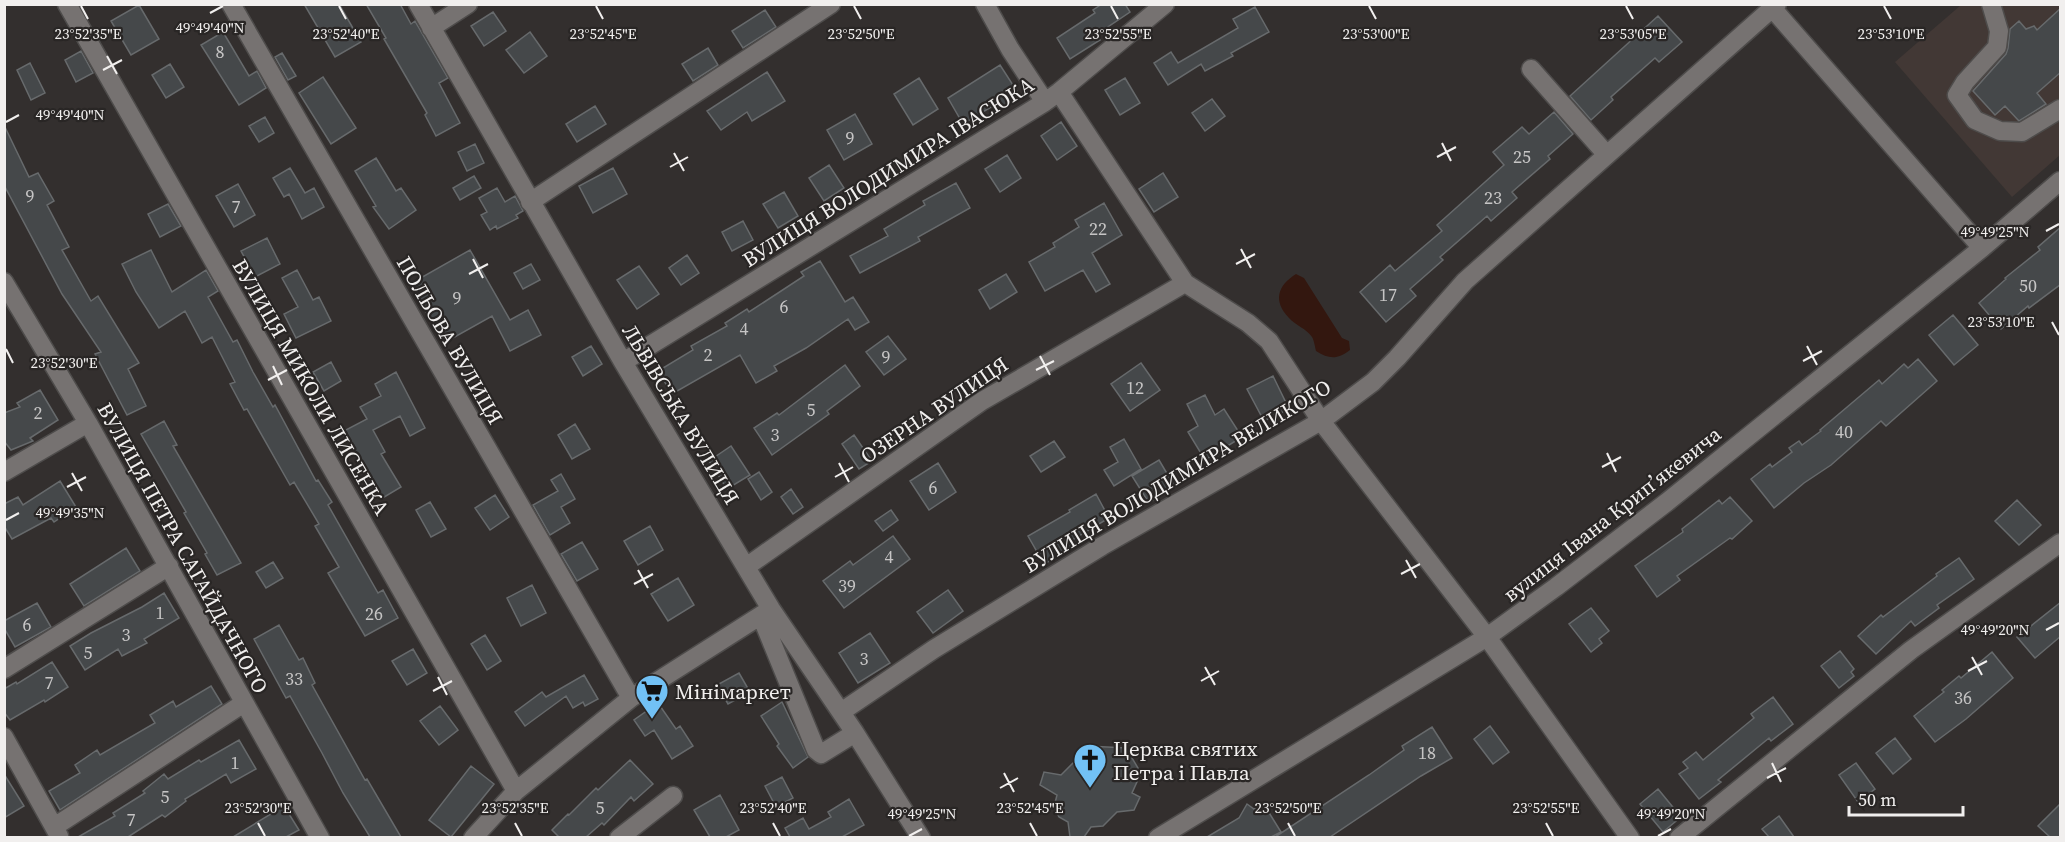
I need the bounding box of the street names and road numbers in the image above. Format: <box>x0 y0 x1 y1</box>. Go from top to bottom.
street label: ВУЛИЦЯ ВОЛОДИМИРА ІВАСЮКА <box>737 70 1039 274</box>
street label: ПОЛЬОВА ВУЛИЦЯ <box>390 251 510 429</box>
street label: ВУЛИЦЯ МИКОЛИ ЛИСЕНКА <box>226 254 396 520</box>
street label: ЛЬВІВСЬКА ВУЛИЦЯ <box>616 318 746 510</box>
street label: ОЗЕРНА ВУЛИЦЯ <box>854 350 1014 470</box>
street label: ВУЛИЦЯ ВОЛОДИМИРА ВЕЛИКОГО <box>1018 372 1336 580</box>
street label: ВУЛИЦЯ ПЕТРА САГАЙДАЧНОГО <box>91 397 275 699</box>
street label: вулиця Івана Крипʼякевича <box>1497 419 1727 608</box>

